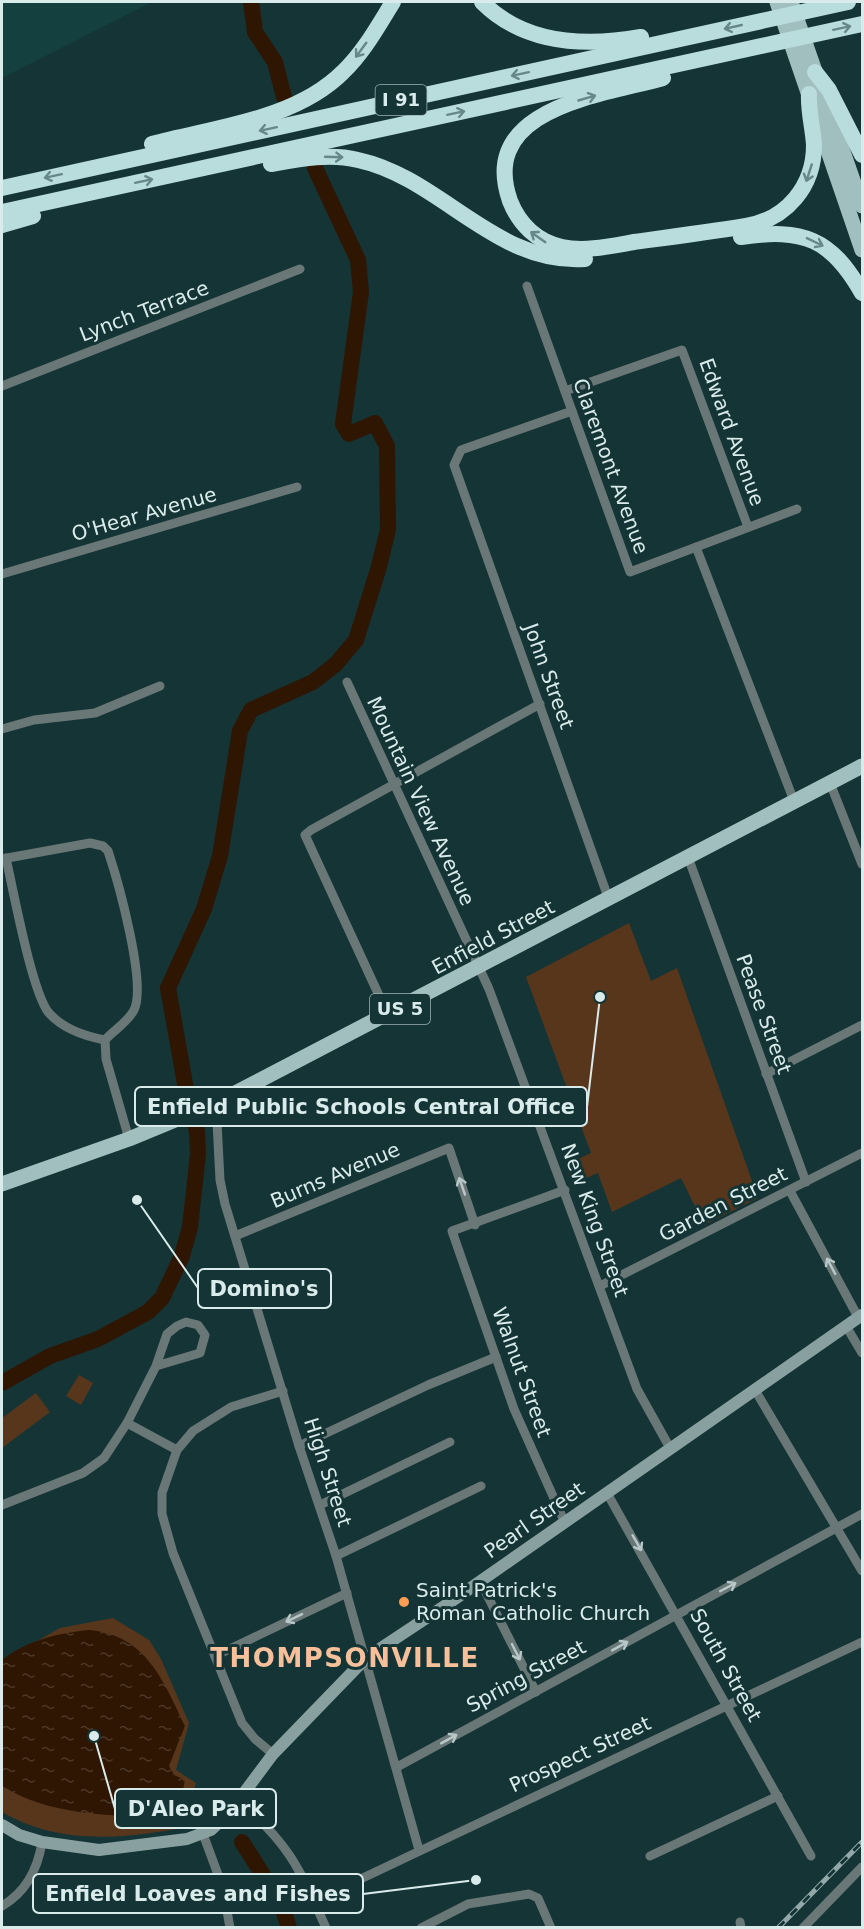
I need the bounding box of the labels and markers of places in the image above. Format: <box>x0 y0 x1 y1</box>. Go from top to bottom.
callout: Enfield Public Schools Central Office <box>135 1087 587 1126</box>
callout: Domino's <box>198 1269 331 1308</box>
place label: Saint Patrick's Roman Catholic Church <box>416 1578 650 1625</box>
marker: Saint Patrick's Roman Catholic Church <box>397 1595 411 1609</box>
callout: D'Aleo Park <box>115 1789 276 1828</box>
callout: Enfield Loaves and Fishes <box>33 1874 363 1913</box>

